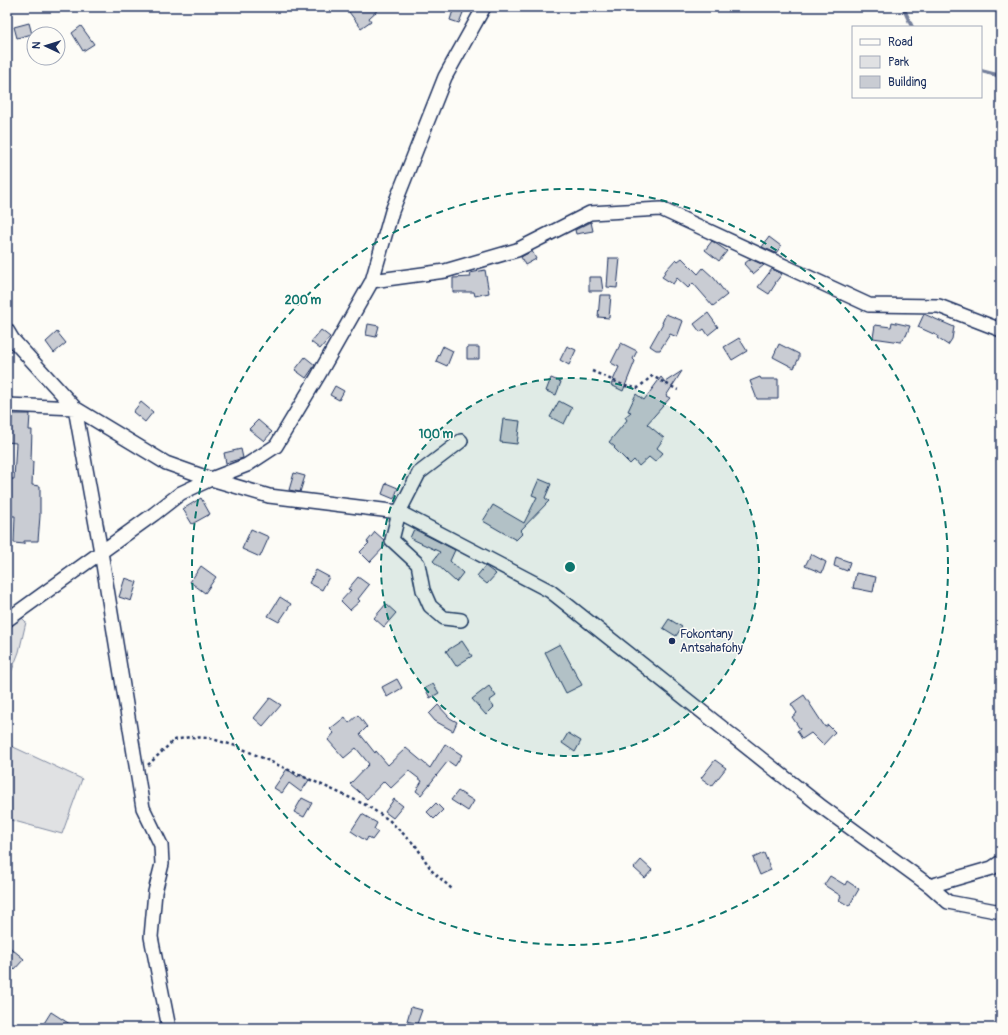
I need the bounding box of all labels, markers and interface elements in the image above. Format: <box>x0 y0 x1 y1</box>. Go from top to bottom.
north arrow <box>26 26 66 66</box>
legend <box>852 26 982 98</box>
text: Road <box>888 35 913 50</box>
text: N <box>30 41 43 50</box>
text: Park <box>888 55 909 70</box>
text: Building <box>888 75 927 90</box>
text: 200 m <box>285 293 322 308</box>
text: 100 m <box>419 427 454 442</box>
centre of rings <box>563 560 577 574</box>
place label: Fokontany Antsahafohy <box>680 627 743 656</box>
marker: Fokontany Antsahafohy <box>667 636 677 646</box>

